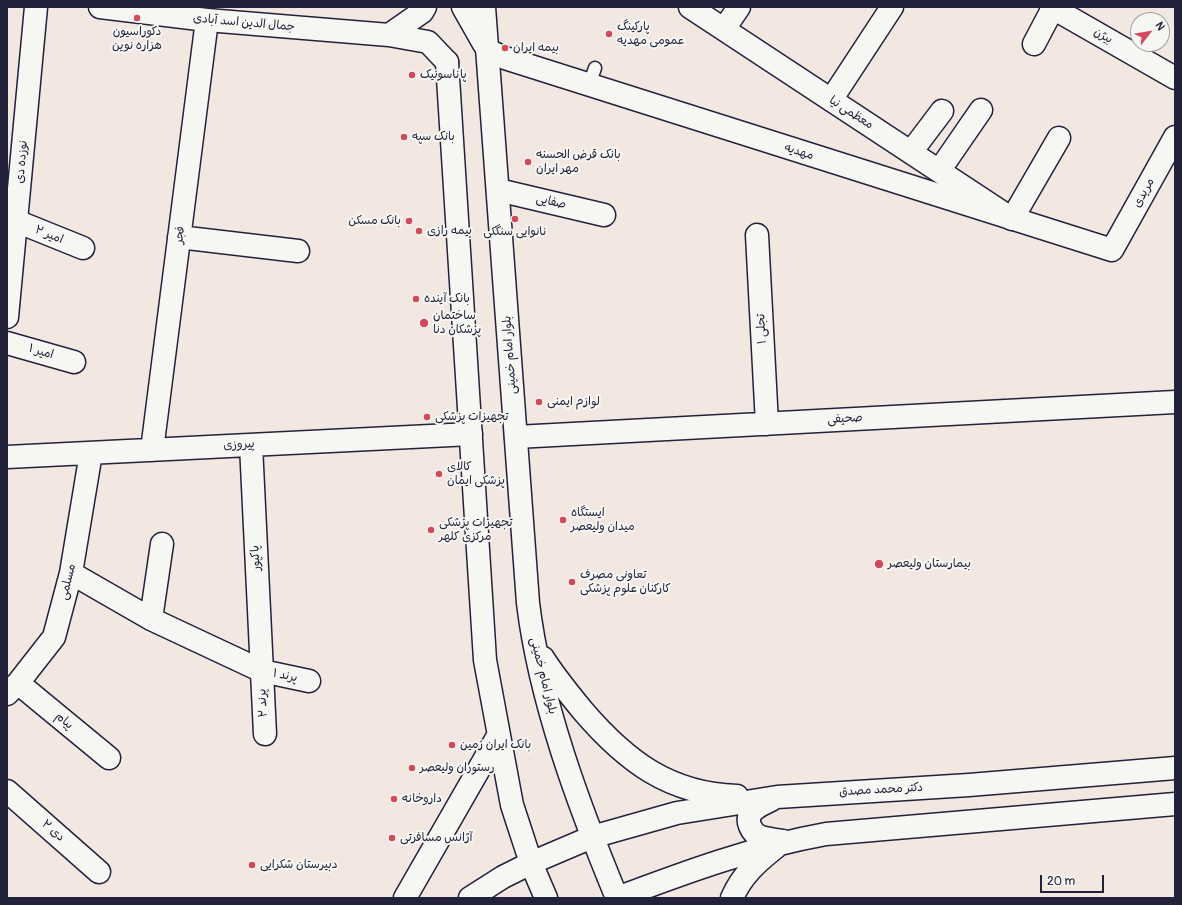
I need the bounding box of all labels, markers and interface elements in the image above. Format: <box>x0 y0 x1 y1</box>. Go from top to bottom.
street label: جمال الدین اسد آبادی <box>192 11 296 35</box>
north arrow <box>1130 12 1170 52</box>
marker: دکوراسیون هزاره نوین <box>132 13 142 23</box>
place label: پارکینگ عمومی مهدیه <box>617 20 685 48</box>
text: N <box>1152 20 1167 33</box>
place label: دکوراسیون هزاره نوین <box>112 25 162 53</box>
street label: بیژن <box>1091 25 1115 47</box>
marker: پارکینگ عمومی مهدیه <box>604 29 614 39</box>
place label: بیمه ایران <box>513 41 559 55</box>
marker: بیمه ایران <box>500 43 510 53</box>
place label: پاناسونیک <box>420 68 467 82</box>
marker: پاناسونیک <box>407 70 417 80</box>
street label: معظمی نیا <box>826 93 876 133</box>
place label: بانک سپه <box>412 130 455 144</box>
marker: بانک سپه <box>399 132 409 142</box>
street label: نوزده دی <box>13 140 31 184</box>
street label: مهدیه <box>783 141 815 163</box>
place label: بانک قرض الحسنه مهر ایران <box>536 148 621 176</box>
marker: بانک قرض الحسنه مهر ایران <box>523 157 533 167</box>
street label: مریدی <box>1130 176 1158 210</box>
street label: صفایی <box>534 192 568 212</box>
place label: بانک مسکن <box>348 214 401 228</box>
marker: نانوایی سنگکی <box>510 214 520 224</box>
marker: بانک مسکن <box>404 216 414 226</box>
street label: امیر ۲ <box>33 223 65 247</box>
place label: بیمه رازی <box>427 224 472 238</box>
street label: فجر <box>172 225 188 245</box>
place label: نانوایی سنگکی <box>483 225 547 239</box>
marker: بیمه رازی <box>414 226 424 236</box>
place label: بانک آینده <box>424 292 470 306</box>
marker: بانک آینده <box>411 294 421 304</box>
place label: ساختمان پزشکان دنا <box>433 309 481 337</box>
street label: تجلی ١ <box>754 313 770 345</box>
street label: بلوار امام خمینی <box>500 315 520 395</box>
marker: ساختمان پزشکان دنا <box>418 317 430 329</box>
street label: امیر ۱ <box>27 342 55 362</box>
place label: لوازم ایمنی <box>547 395 600 409</box>
marker: لوازم ایمنی <box>534 397 544 407</box>
place label: تجهیزات پزشکی <box>435 410 508 424</box>
street label: صحیفی <box>827 411 863 427</box>
marker: تجهیزات پزشکی <box>422 412 432 422</box>
street label: پیروزی <box>223 437 255 453</box>
place label: کالای پزشکی ایمان <box>447 460 505 488</box>
marker: کالای پزشکی ایمان <box>434 469 444 479</box>
place label: ایستگاه میدان ولیعصر <box>571 506 635 534</box>
marker: ایستگاه میدان ولیعصر <box>558 515 568 525</box>
place label: تجهیزات پزشکی مرکزی کلهر <box>439 516 512 544</box>
marker: تجهیزات پزشکی مرکزی کلهر <box>426 525 436 535</box>
street label: پاکپور <box>248 545 264 571</box>
place label: بیمارستان ولیعصر <box>888 557 971 571</box>
marker: بیمارستان ولیعصر <box>873 558 885 570</box>
street label: مسلمی <box>57 563 79 601</box>
place label: تعاونی مصرف کارکنان علوم پزشکی <box>580 568 671 596</box>
marker: تعاونی مصرف کارکنان علوم پزشکی <box>567 577 577 587</box>
street label: بلوار امام خمینی <box>526 636 560 716</box>
street label: پرند ۱ <box>271 666 299 686</box>
street label: پرند ۲ <box>255 688 271 718</box>
street label: پیام <box>52 709 76 733</box>
place label: بانک ایران زمین <box>460 738 531 752</box>
marker: بانک ایران زمین <box>447 740 457 750</box>
place label: رستوران ولیعصر <box>420 761 494 775</box>
marker: رستوران ولیعصر <box>407 763 417 773</box>
street label: دکتر محمد مصدق <box>839 781 923 799</box>
place label: داروخانه <box>402 792 442 806</box>
marker: داروخانه <box>389 794 399 804</box>
street label: دی ۲ <box>39 817 67 845</box>
place label: آژانس مسافرتی <box>400 831 472 845</box>
marker: آژانس مسافرتی <box>387 833 397 843</box>
place label: دبیرستان شکرایی <box>260 858 338 872</box>
marker: دبیرستان شکرایی <box>247 860 257 870</box>
scale bar <box>1042 867 1106 893</box>
text: 20 m <box>1047 874 1075 889</box>

